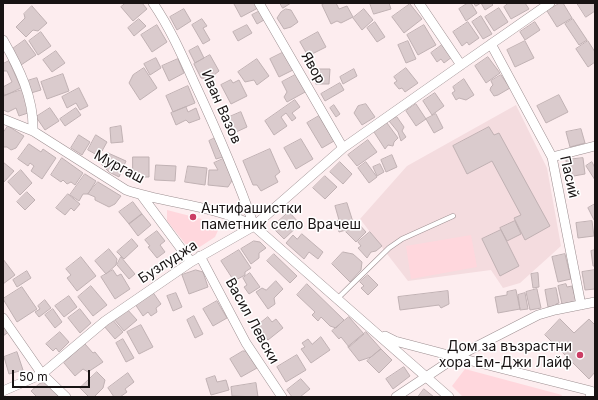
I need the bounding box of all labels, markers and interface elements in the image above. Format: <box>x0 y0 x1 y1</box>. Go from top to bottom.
street label: Явор <box>297 49 329 87</box>
street label: Иван Вазов <box>197 68 245 146</box>
street label: Мургаш <box>91 147 147 187</box>
street label: Пасий <box>556 154 582 200</box>
place label: Антифашистки паметник село Врачеш <box>201 201 361 234</box>
marker: Антифашистки паметник село Врачеш <box>188 212 198 222</box>
street label: Бузлуджа <box>135 237 201 287</box>
street label: Васил Левски <box>221 275 283 367</box>
place label: Дом за възрастни хора Ем-Джи Лайф <box>439 339 572 372</box>
marker: Дом за възрастни хора Ем-Джи Лайф <box>575 350 585 360</box>
scale bar <box>14 362 92 388</box>
text: 50 m <box>19 369 48 384</box>

